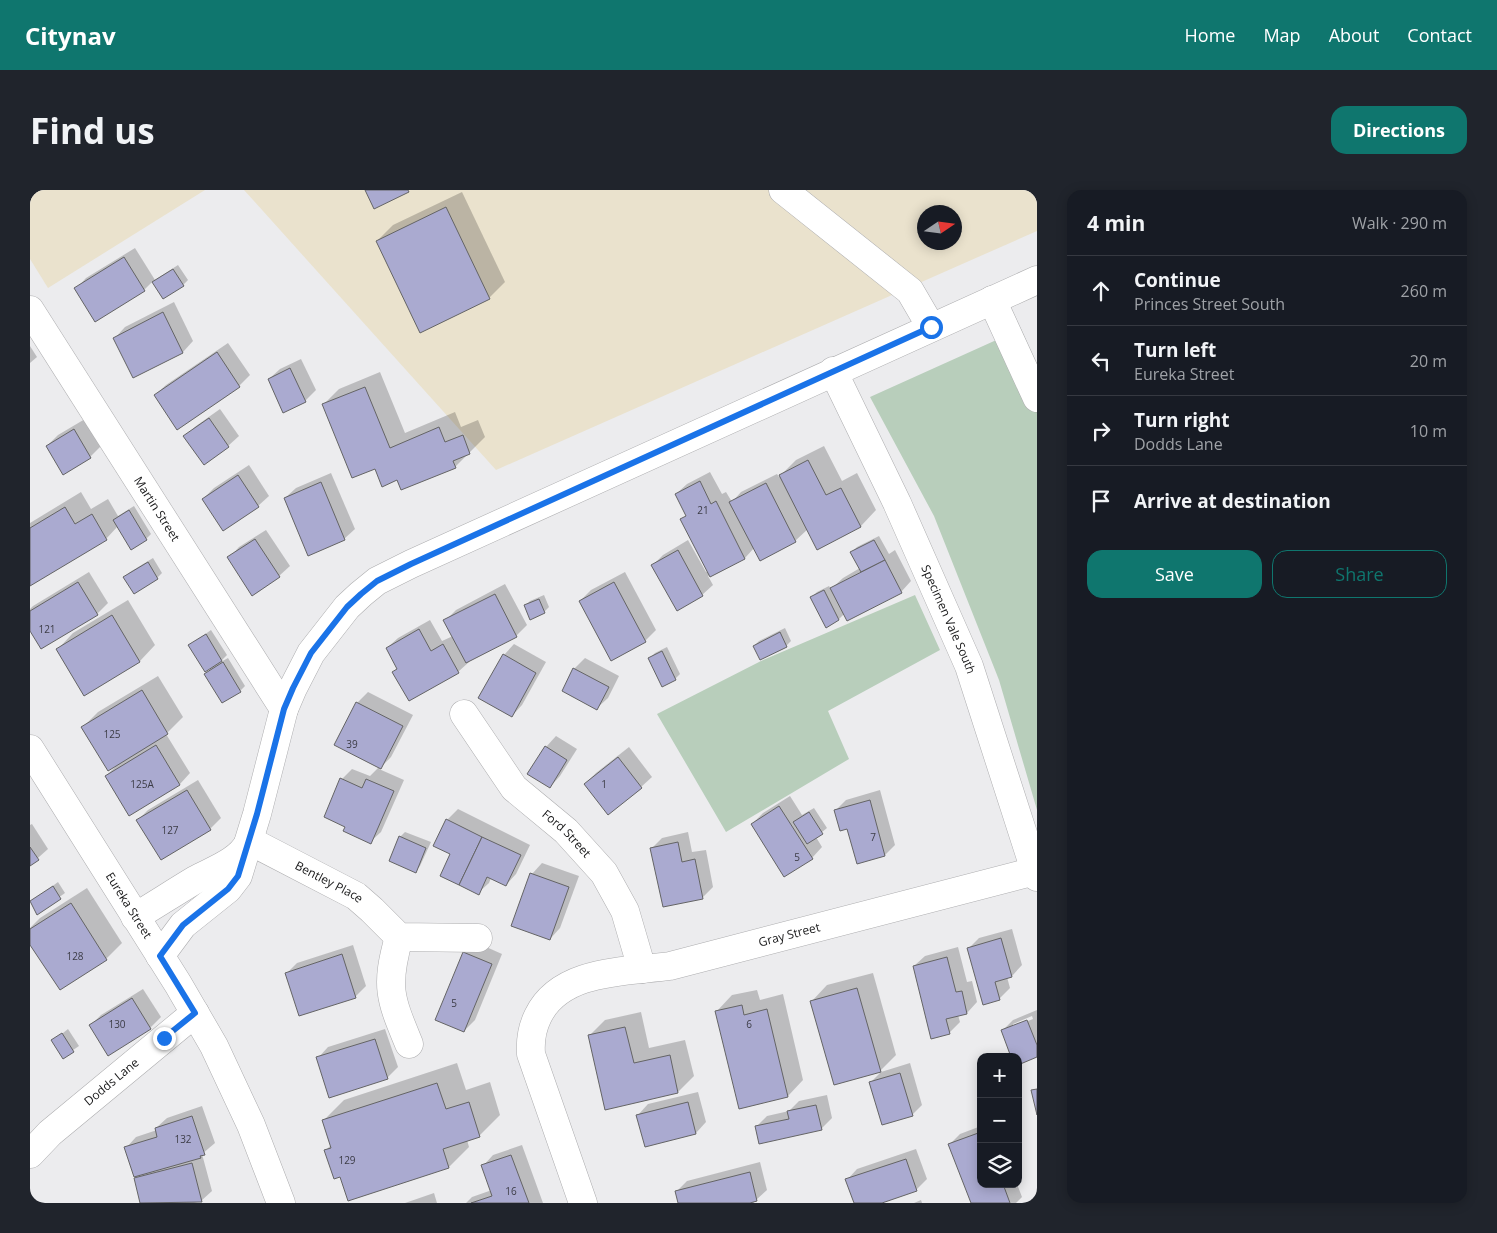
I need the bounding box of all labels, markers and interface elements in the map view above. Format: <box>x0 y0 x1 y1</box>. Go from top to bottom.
text: Citynav <box>25 19 116 52</box>
text: Home <box>1185 23 1235 47</box>
text: Map <box>1263 23 1301 47</box>
text: About <box>1329 23 1379 47</box>
text: Contact <box>1407 23 1472 47</box>
button: Directions <box>1331 106 1467 154</box>
text: Find us <box>30 107 155 154</box>
north arrow <box>917 205 962 250</box>
text: 4 min <box>1087 209 1145 237</box>
text: Walk · 290 m <box>1352 212 1447 234</box>
text: Continue <box>1134 267 1221 293</box>
icon: ahead <box>1087 277 1115 305</box>
text: 260 m <box>1401 280 1447 302</box>
text: Princes Street South <box>1134 293 1285 315</box>
route start <box>920 316 943 339</box>
text: Turn left <box>1134 337 1216 363</box>
icon: left <box>1087 347 1115 375</box>
text: 20 m <box>1410 350 1447 372</box>
text: Eureka Street <box>1134 363 1234 385</box>
text: Turn right <box>1134 407 1229 433</box>
icon: right <box>1087 417 1115 445</box>
text: 10 m <box>1410 420 1447 442</box>
text: Dodds Lane <box>1134 433 1223 455</box>
street label: Martin Street <box>130 473 184 544</box>
icon: arrive <box>1087 487 1115 515</box>
text: Arrive at destination <box>1134 488 1331 514</box>
house number: 21 <box>697 503 709 517</box>
button: Save <box>1087 550 1262 598</box>
button: Share <box>1272 550 1447 598</box>
street label: Specimen Vale South <box>917 562 980 676</box>
house number: 121 <box>38 622 56 636</box>
house number: 125 <box>103 727 121 741</box>
house number: 39 <box>346 737 358 751</box>
house number: 125A <box>130 777 154 791</box>
house number: 1 <box>601 777 607 791</box>
street label: Ford Street <box>539 806 595 861</box>
house number: 127 <box>161 823 179 837</box>
house number: 7 <box>870 830 876 844</box>
house number: 5 <box>794 850 800 864</box>
street label: Bentley Place <box>292 857 367 907</box>
street label: Eureka Street <box>102 869 156 942</box>
street label: Gray Street <box>757 918 822 951</box>
house number: 128 <box>66 949 84 963</box>
house number: 5 <box>451 996 457 1010</box>
house number: 130 <box>108 1017 126 1031</box>
house number: 6 <box>746 1017 752 1031</box>
route end <box>153 1027 176 1050</box>
map controls <box>977 1053 1022 1188</box>
button: + <box>977 1053 1022 1098</box>
street label: Dodds Lane <box>80 1054 143 1109</box>
button: − <box>977 1098 1022 1143</box>
house number: 132 <box>174 1132 192 1146</box>
button: layers <box>977 1143 1022 1188</box>
house number: 129 <box>338 1153 356 1167</box>
house number: 16 <box>505 1184 517 1198</box>

